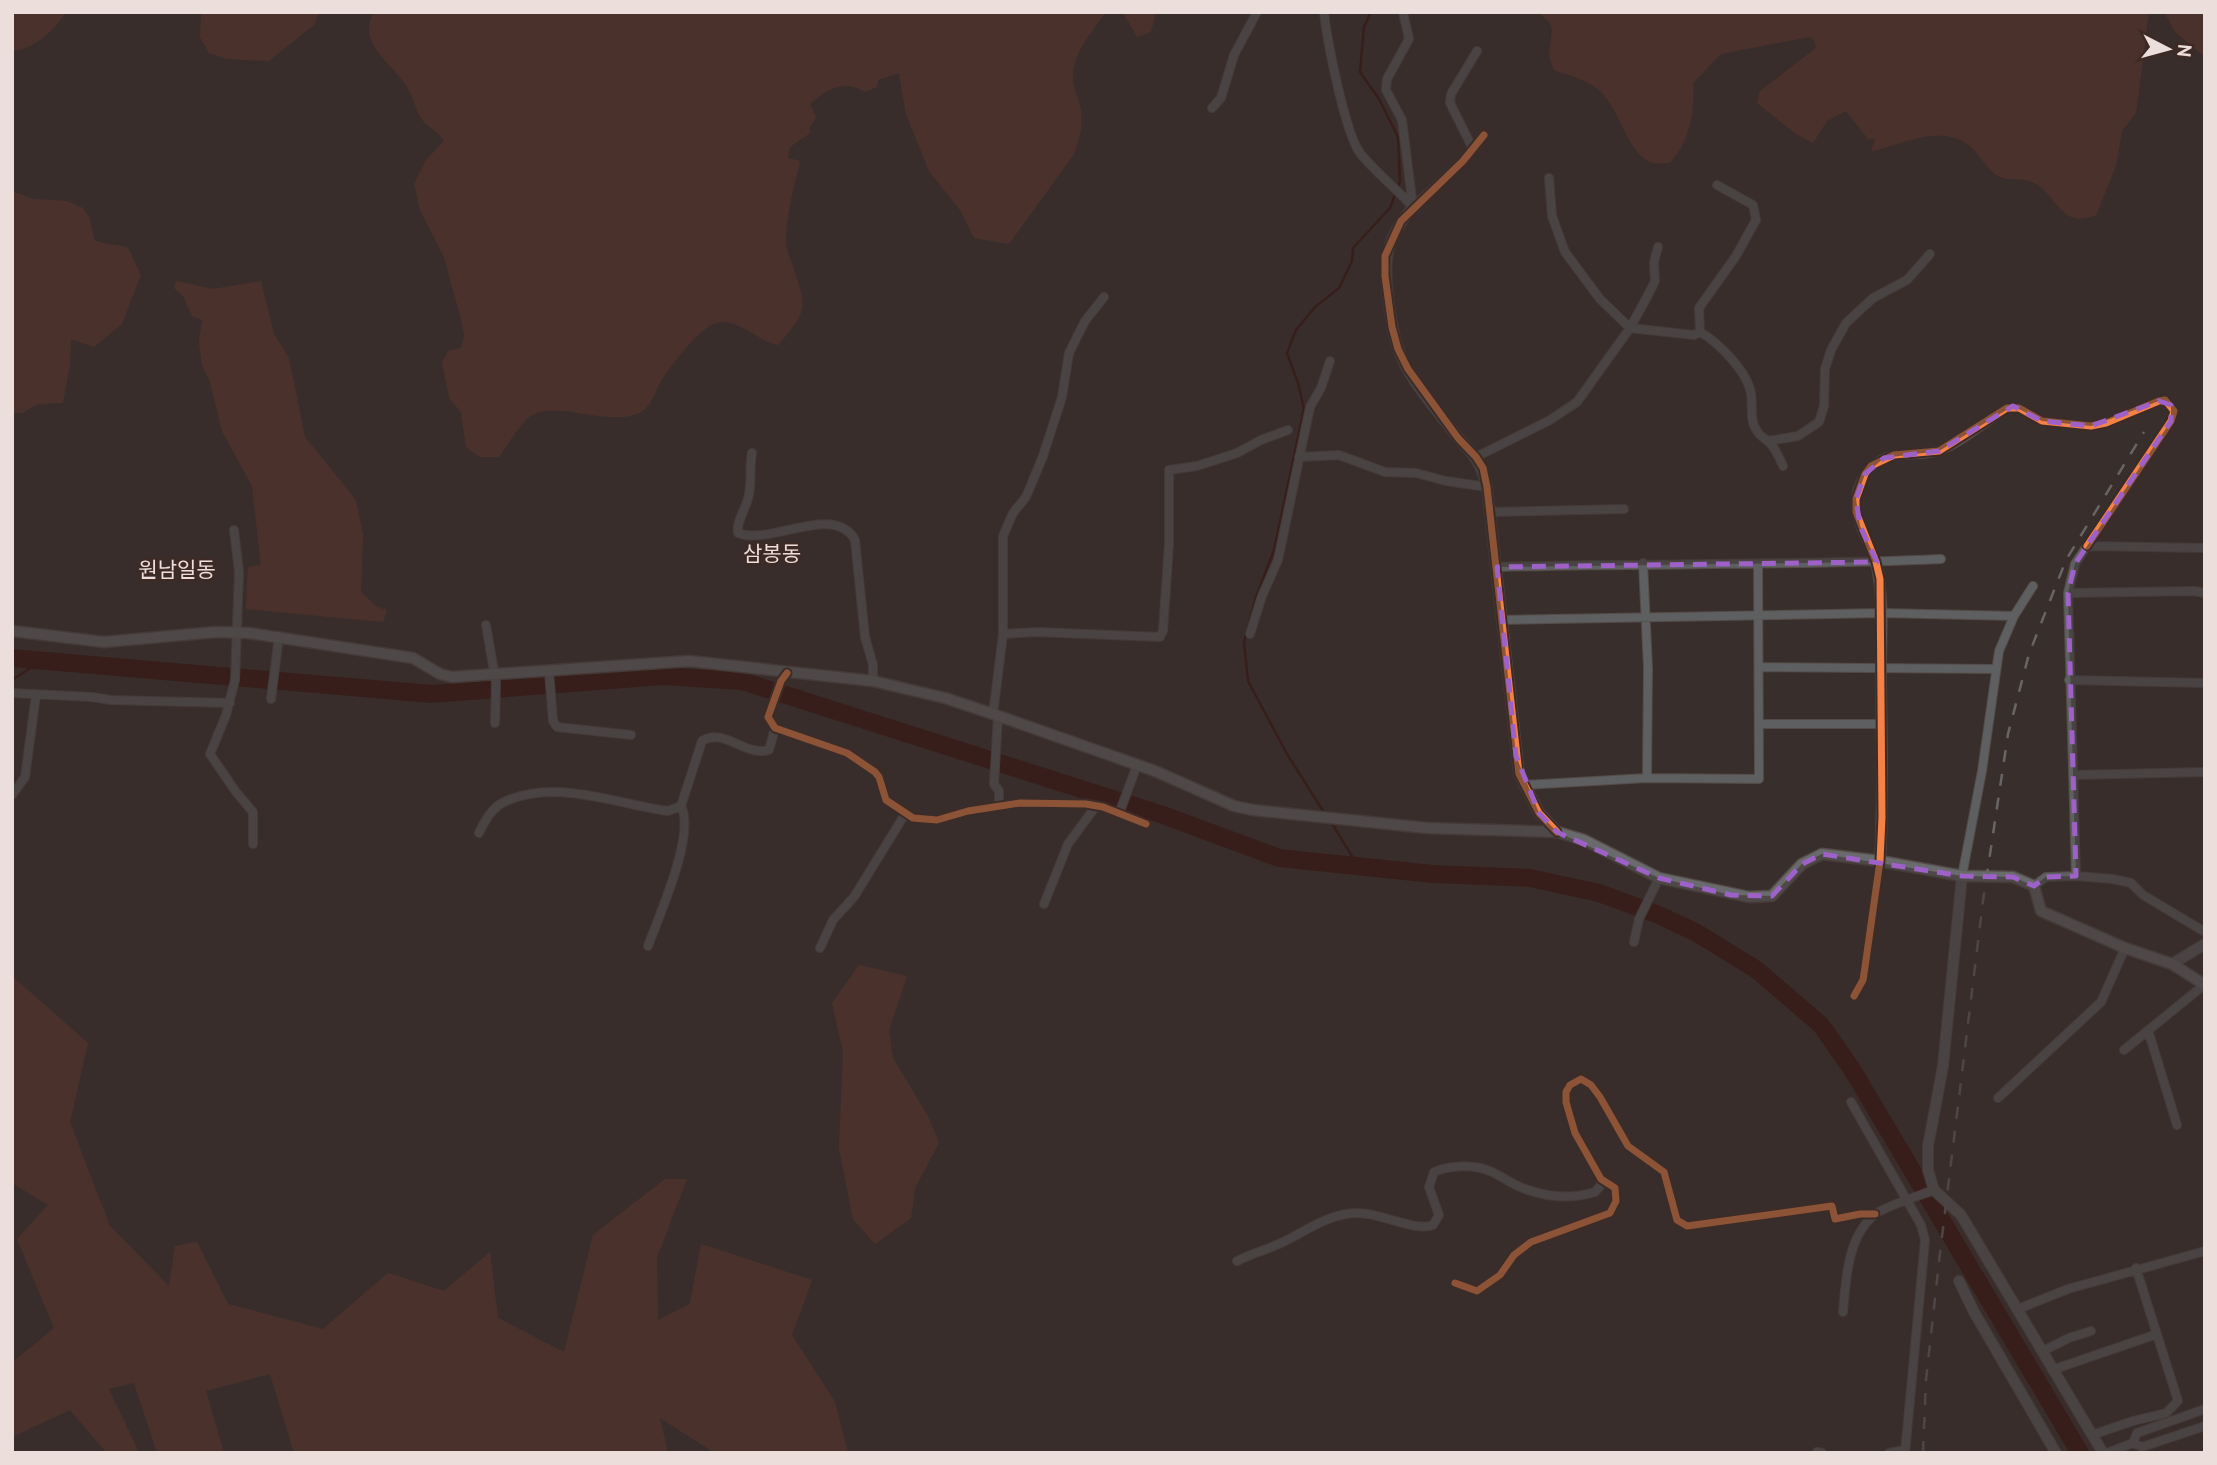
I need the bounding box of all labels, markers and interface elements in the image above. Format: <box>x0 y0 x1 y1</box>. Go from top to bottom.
north arrow <box>2133 14 2203 84</box>
text: N <box>2172 43 2197 58</box>
district label: 삼봉동 <box>743 540 801 567</box>
district label: 원남일동 <box>138 556 216 583</box>

